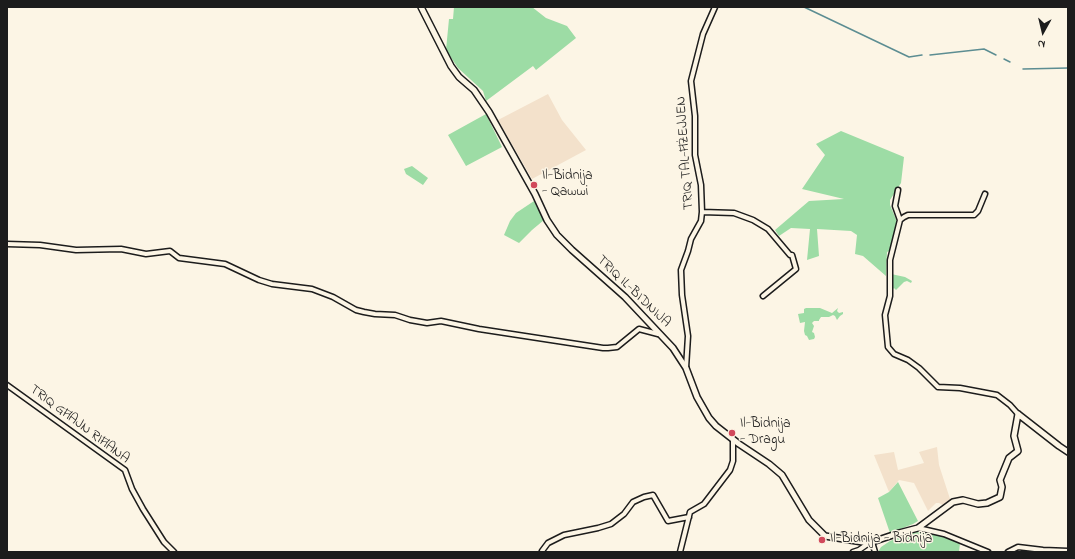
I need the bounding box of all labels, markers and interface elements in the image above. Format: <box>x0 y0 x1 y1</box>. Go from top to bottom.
north arrow <box>1023 12 1063 52</box>
text: N <box>1037 35 1046 52</box>
street label: TRIQ TAL-ĦŻEJJEN <box>674 96 698 210</box>
place label: Il-Bidnija - Qawwi <box>542 169 592 202</box>
marker: Il-Bidnija - Qawwi <box>529 180 539 190</box>
street label: TRIQ IL-BIDNIJA <box>592 252 674 332</box>
street label: TRIQ GĦAJN RIĦANA <box>26 382 132 468</box>
place label: Il-Bidnija - Dragu <box>740 417 790 450</box>
marker: Il-Bidnija - Dragu <box>727 428 737 438</box>
place label: Il-Bidnija - Bidnija <box>830 532 932 548</box>
marker: Il-Bidnija - Bidnija <box>817 535 827 545</box>

